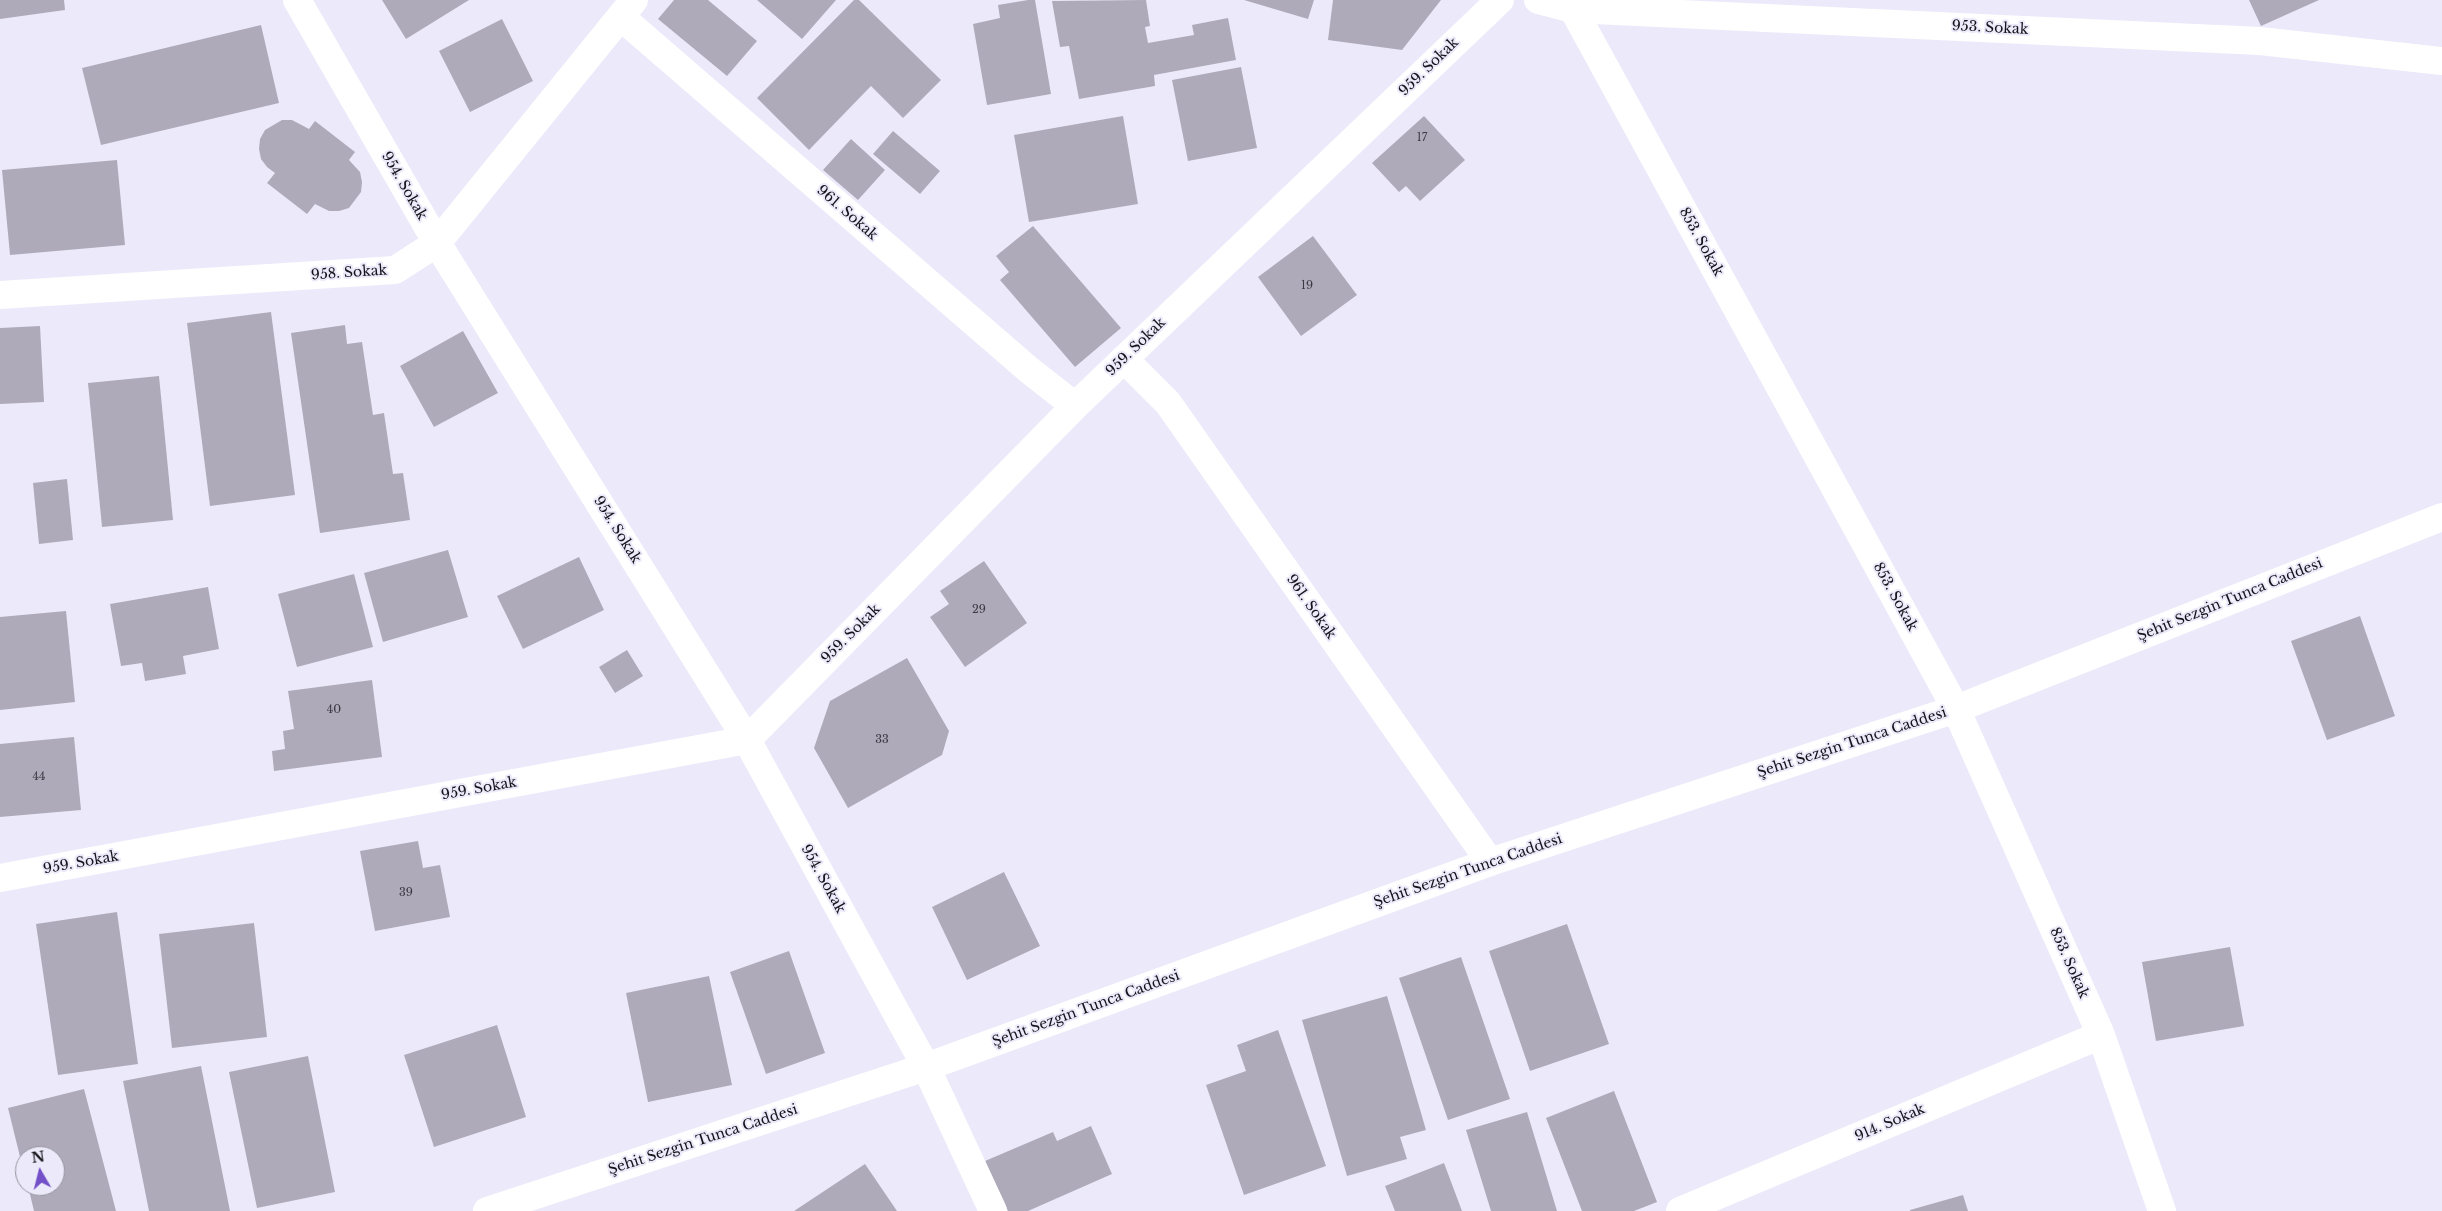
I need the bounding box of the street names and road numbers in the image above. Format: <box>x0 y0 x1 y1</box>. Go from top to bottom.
street label: 953. Sokak <box>1951 18 2029 38</box>
street label: 959. Sokak <box>1396 34 1462 100</box>
street label: 954. Sokak <box>378 149 430 223</box>
street label: 961. Sokak <box>813 182 881 244</box>
street label: 853. Sokak <box>1675 205 1727 279</box>
street label: 958. Sokak <box>310 262 388 284</box>
street label: 959. Sokak <box>1103 314 1169 380</box>
street label: 954. Sokak <box>590 493 644 567</box>
street label: Şehit Sezgin Tunca Caddesi <box>2135 555 2325 645</box>
street label: 853. Sokak <box>1869 560 1921 634</box>
street label: 961. Sokak <box>1283 571 1339 643</box>
street label: 959. Sokak <box>818 601 884 667</box>
street label: Şehit Sezgin Tunca Caddesi <box>1755 704 1949 782</box>
street label: 959. Sokak <box>440 774 518 804</box>
street label: Şehit Sezgin Tunca Caddesi <box>1372 831 1564 911</box>
street label: 954. Sokak <box>797 842 849 916</box>
street label: 959. Sokak <box>42 848 120 878</box>
street label: 853. Sokak <box>2046 925 2092 1001</box>
street label: Şehit Sezgin Tunca Caddesi <box>990 967 1182 1051</box>
street label: Şehit Sezgin Tunca Caddesi <box>606 1101 800 1179</box>
street label: 914. Sokak <box>1852 1101 1928 1145</box>

